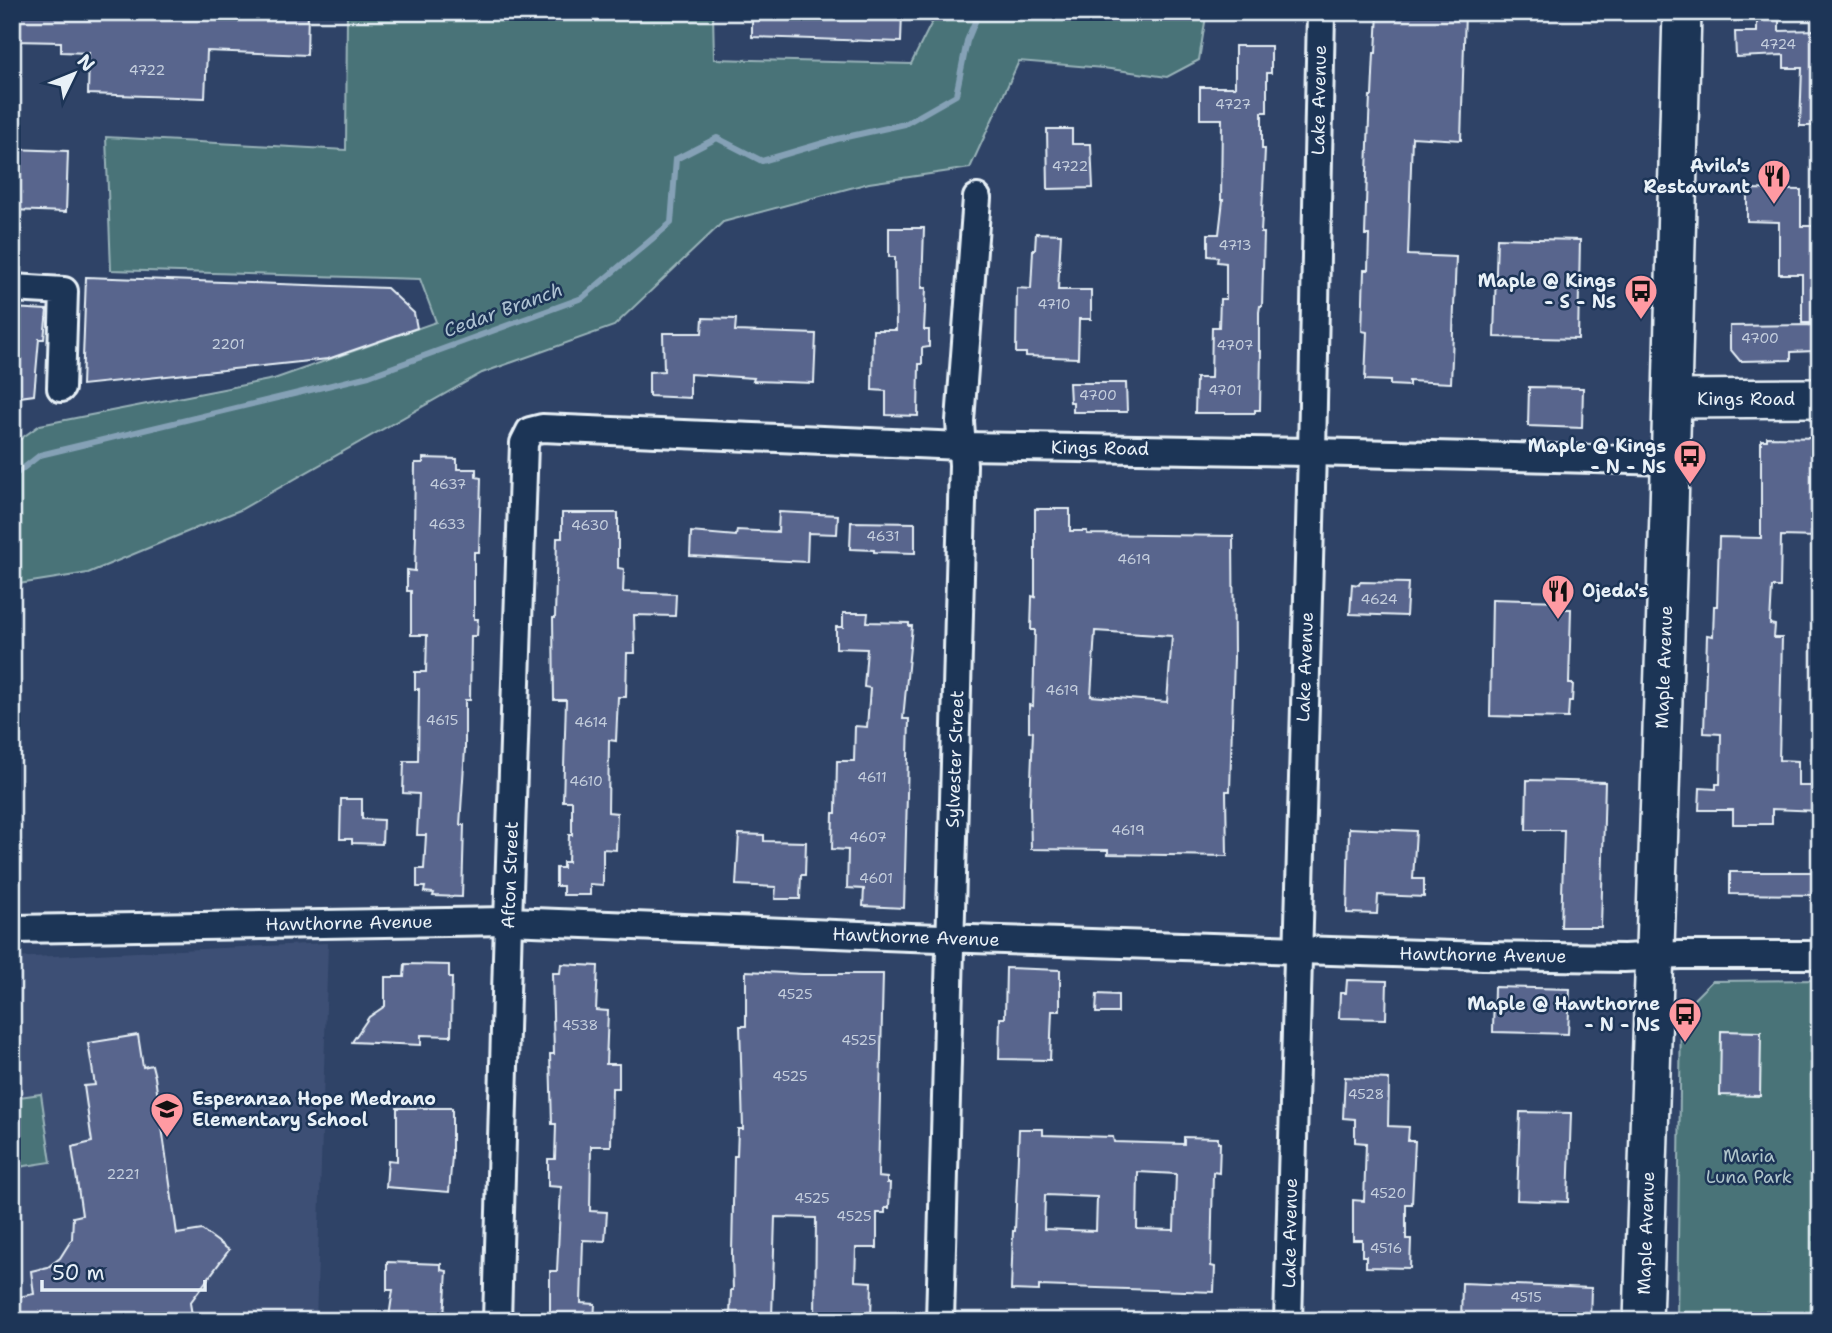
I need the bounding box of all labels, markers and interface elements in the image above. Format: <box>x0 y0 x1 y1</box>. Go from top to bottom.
house number: 4724 <box>1760 35 1796 53</box>
north arrow <box>38 38 108 108</box>
street label: Lake Avenue <box>1306 45 1332 155</box>
text: N <box>72 49 100 77</box>
house number: 4722 <box>129 61 165 79</box>
house number: 4727 <box>1215 95 1251 113</box>
place label: Avila's Restaurant <box>1643 154 1750 199</box>
house number: 4722 <box>1052 157 1088 175</box>
restaurant icon: Avila's Restaurant <box>1755 157 1793 206</box>
house number: 4713 <box>1219 236 1251 254</box>
place label: Maple @ Kings - S - NS <box>1478 269 1616 314</box>
bus stop icon: Maple @ Kings - S - NS <box>1622 272 1660 321</box>
water label: Cedar Branch <box>440 277 566 343</box>
house number: 4710 <box>1037 295 1071 313</box>
house number: 4700 <box>1741 329 1779 347</box>
house number: 2201 <box>211 335 245 353</box>
house number: 4707 <box>1216 336 1254 354</box>
house number: 4701 <box>1208 381 1242 399</box>
house number: 4700 <box>1079 386 1117 404</box>
street label: Kings Road <box>1697 387 1795 411</box>
place label: Maple @ Kings - N - NS <box>1528 434 1666 479</box>
street label: Kings Road <box>1051 435 1149 461</box>
bus stop icon: Maple @ Kings - N - NS <box>1671 437 1709 486</box>
house number: 4637 <box>430 475 466 493</box>
house number: 4633 <box>428 515 466 533</box>
house number: 4630 <box>571 516 609 534</box>
house number: 4631 <box>866 527 900 545</box>
house number: 4619 <box>1117 550 1151 568</box>
restaurant icon: Ojeda's <box>1539 572 1577 621</box>
place label: Ojeda's <box>1582 579 1648 603</box>
house number: 4624 <box>1360 590 1398 608</box>
street label: Maple Avenue <box>1650 605 1678 729</box>
street label: Lake Avenue <box>1291 611 1319 723</box>
house number: 4619 <box>1045 681 1079 699</box>
street label: Sylvester Street <box>941 690 969 828</box>
house number: 4615 <box>426 711 458 729</box>
house number: 4614 <box>574 713 608 731</box>
house number: 4611 <box>857 768 887 786</box>
house number: 4610 <box>569 772 603 790</box>
street label: Afton Street <box>496 821 524 929</box>
house number: 4619 <box>1111 821 1145 839</box>
house number: 4607 <box>849 828 887 846</box>
house number: 4601 <box>859 869 893 887</box>
street label: Hawthorne Avenue <box>265 910 433 936</box>
street label: Hawthorne Avenue <box>832 922 1000 952</box>
street label: Hawthorne Avenue <box>1399 942 1567 968</box>
house number: 4525 <box>777 985 813 1003</box>
place label: Maple @ Hawthorne - N - NS <box>1467 992 1660 1037</box>
bus stop icon: Maple @ Hawthorne - N - NS <box>1666 995 1704 1044</box>
house number: 4538 <box>562 1016 598 1034</box>
house number: 4525 <box>841 1031 877 1049</box>
house number: 4525 <box>772 1067 808 1085</box>
house number: 4528 <box>1348 1085 1384 1103</box>
place label: Esperanza Hope Medrano Elementary School <box>192 1087 436 1132</box>
school or university icon: Esperanza Hope Medrano Elementary School <box>148 1090 186 1139</box>
park label: Maria Luna Park <box>1706 1144 1792 1189</box>
house number: 2221 <box>106 1165 140 1183</box>
street label: Maple Avenue <box>1632 1171 1660 1295</box>
street label: Lake Avenue <box>1277 1178 1303 1288</box>
house number: 4520 <box>1370 1184 1406 1202</box>
house number: 4525 <box>794 1189 830 1207</box>
house number: 4525 <box>836 1207 872 1225</box>
house number: 4516 <box>1370 1239 1402 1257</box>
scale bar <box>42 1249 205 1293</box>
text: 50 m <box>52 1259 105 1287</box>
house number: 4515 <box>1510 1288 1542 1306</box>

